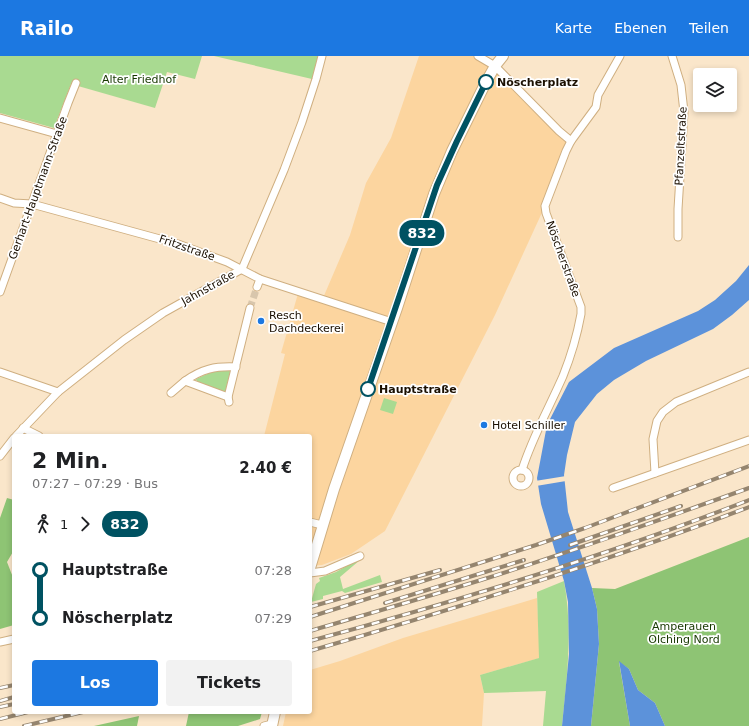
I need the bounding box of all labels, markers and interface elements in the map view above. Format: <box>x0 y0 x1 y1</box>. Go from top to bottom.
text: Railo <box>20 17 74 39</box>
text: Karte <box>555 20 592 36</box>
text: Ebenen <box>614 20 667 36</box>
text: Teilen <box>689 20 729 36</box>
map controls <box>693 68 737 112</box>
button: layers <box>693 68 737 112</box>
park label: Alter Friedhof <box>102 73 177 86</box>
marker: Nöscherplatz <box>478 74 494 90</box>
place label: Nöscherplatz <box>497 76 578 89</box>
street label: Pfanzeltstraße <box>672 106 690 186</box>
street label: Gerhart-Hauptmann-Straße <box>6 115 70 261</box>
street label: Nöscherstraße <box>543 219 583 299</box>
line badge: 832 <box>399 220 445 246</box>
text: 832 <box>407 225 437 241</box>
street label: Fritzstraße <box>157 232 217 264</box>
street label: Jahnstraße <box>178 268 237 308</box>
place label: Resch Dachdeckerei <box>269 309 344 335</box>
marker: Resch Dachdeckerei <box>256 316 266 326</box>
marker: Hauptstraße <box>360 381 376 397</box>
place label: Hauptstraße <box>379 383 457 396</box>
place label: Hotel Schiller <box>492 419 566 432</box>
marker: Hotel Schiller <box>479 420 489 430</box>
text: 2 Min. <box>32 448 108 473</box>
text: 2.40 € <box>239 459 292 477</box>
text: 07:27 – 07:29 · Bus <box>32 476 158 491</box>
icon: walk <box>32 513 54 535</box>
icon: forward <box>74 513 96 535</box>
text: 832 <box>110 516 140 532</box>
text: 1 <box>60 517 68 532</box>
text: Hauptstraße <box>62 561 168 579</box>
text: 07:28 <box>255 563 292 578</box>
text: Nöscherplatz <box>62 609 173 627</box>
text: 07:29 <box>255 611 292 626</box>
park label: Amperauen Olching Nord <box>648 620 720 646</box>
button: Los <box>32 660 158 706</box>
button: Tickets <box>166 660 292 706</box>

